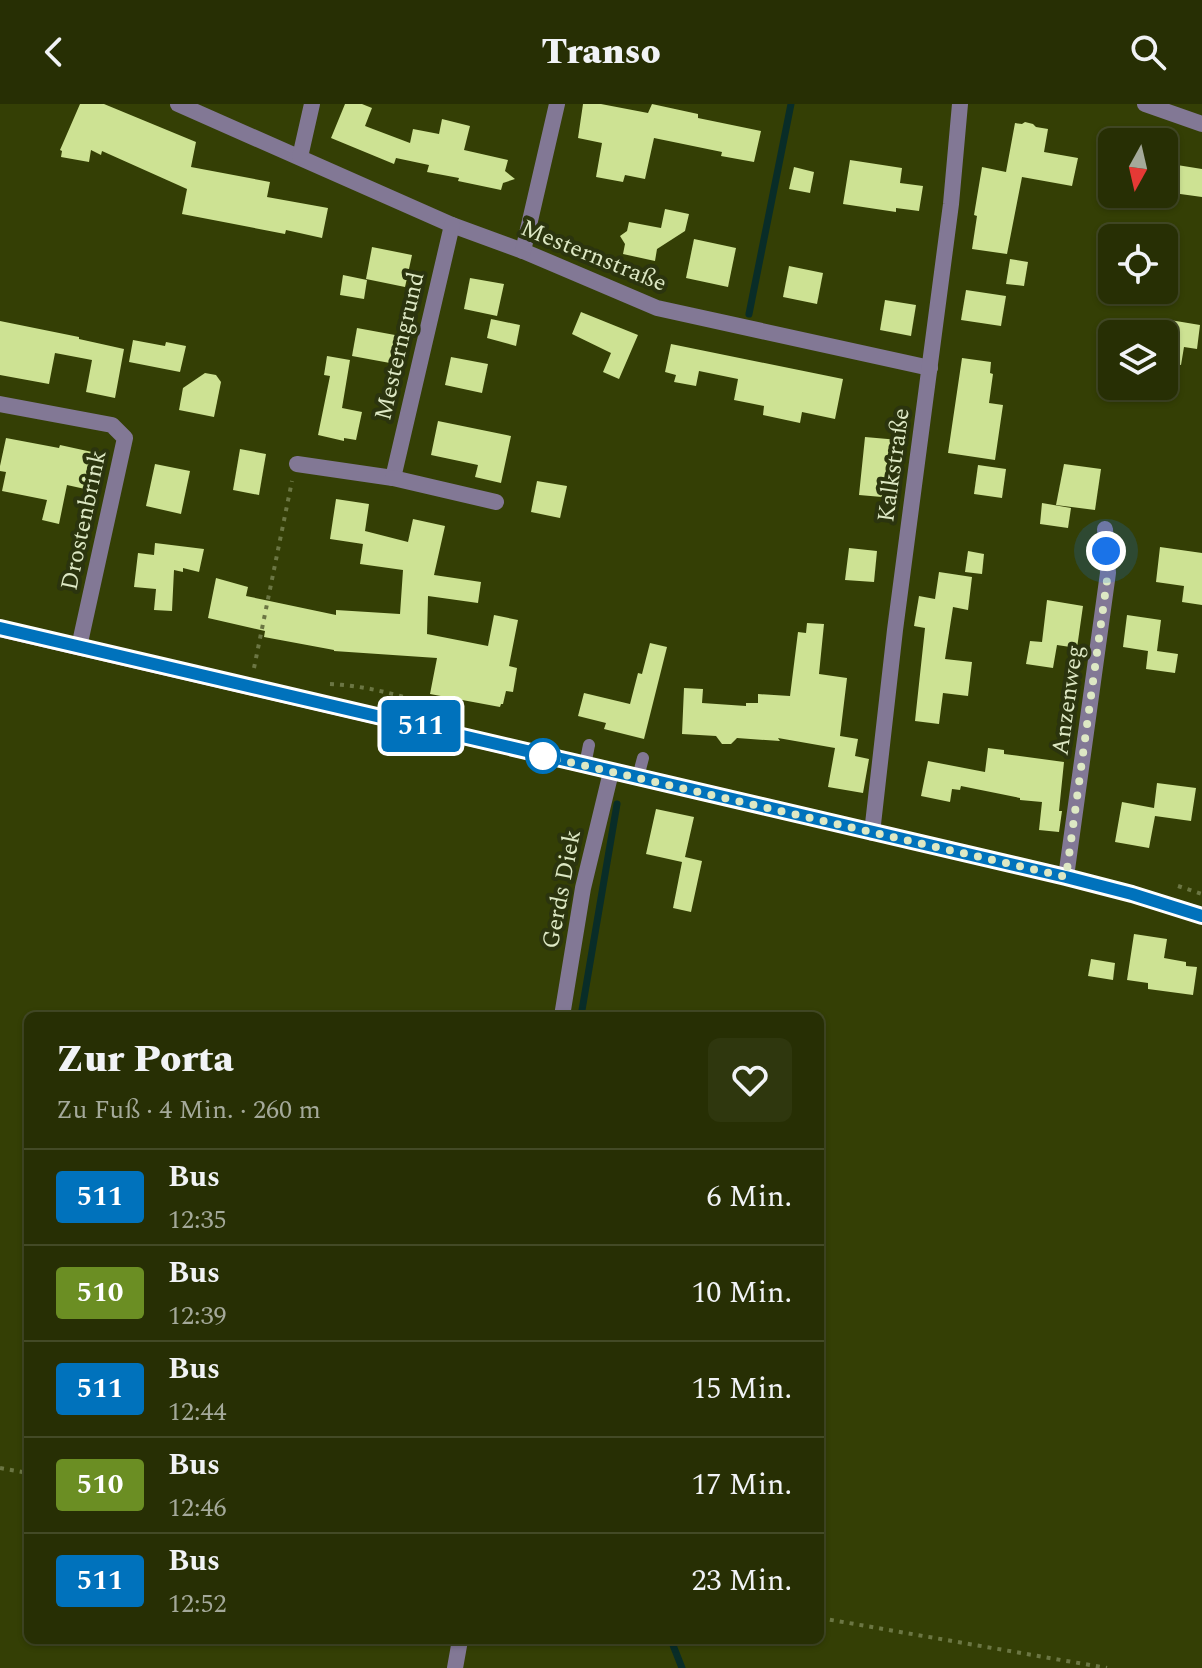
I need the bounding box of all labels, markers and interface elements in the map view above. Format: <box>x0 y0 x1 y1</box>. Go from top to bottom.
text: Transo <box>541 25 661 80</box>
icon: back <box>32 30 76 74</box>
icon: search <box>1126 30 1170 74</box>
north arrow <box>1098 128 1178 208</box>
map controls <box>1098 128 1178 400</box>
street label: Mesternstraße <box>515 210 672 302</box>
button: locate <box>1098 224 1178 304</box>
street label: Mesterngrund <box>365 268 435 424</box>
button: layers <box>1098 320 1178 400</box>
street label: Kalkstraße <box>868 406 920 524</box>
street label: Drostenbrink <box>52 447 116 594</box>
your location <box>1086 531 1126 571</box>
street label: Anzenweg <box>1042 643 1094 758</box>
line badge: 511 <box>375 700 467 752</box>
text: 511 <box>397 704 445 747</box>
unlabelled marker <box>526 739 560 773</box>
street label: Gerds Diek <box>533 827 591 952</box>
text: Zur Porta <box>56 1031 234 1089</box>
button: heart <box>708 1038 792 1122</box>
text: Zu Fuß · 4 Min. · 260 m <box>56 1090 321 1130</box>
text: Bus <box>168 1154 220 1200</box>
text: 6 Min. <box>706 1174 792 1220</box>
text: 511 <box>76 1175 124 1218</box>
text: 12:35 <box>168 1200 227 1240</box>
text: Bus <box>168 1250 220 1296</box>
text: 10 Min. <box>691 1270 792 1316</box>
text: 510 <box>76 1271 124 1314</box>
text: 12:39 <box>168 1296 227 1336</box>
text: Bus <box>168 1346 220 1392</box>
text: 15 Min. <box>691 1366 792 1412</box>
text: 511 <box>76 1367 124 1410</box>
text: 12:44 <box>168 1392 227 1432</box>
text: Bus <box>168 1442 220 1488</box>
text: 17 Min. <box>691 1462 792 1508</box>
text: 510 <box>76 1463 124 1506</box>
text: 12:46 <box>168 1488 227 1528</box>
text: Bus <box>168 1538 220 1584</box>
text: 23 Min. <box>691 1558 792 1604</box>
text: 511 <box>76 1559 124 1602</box>
text: 12:52 <box>168 1584 227 1624</box>

